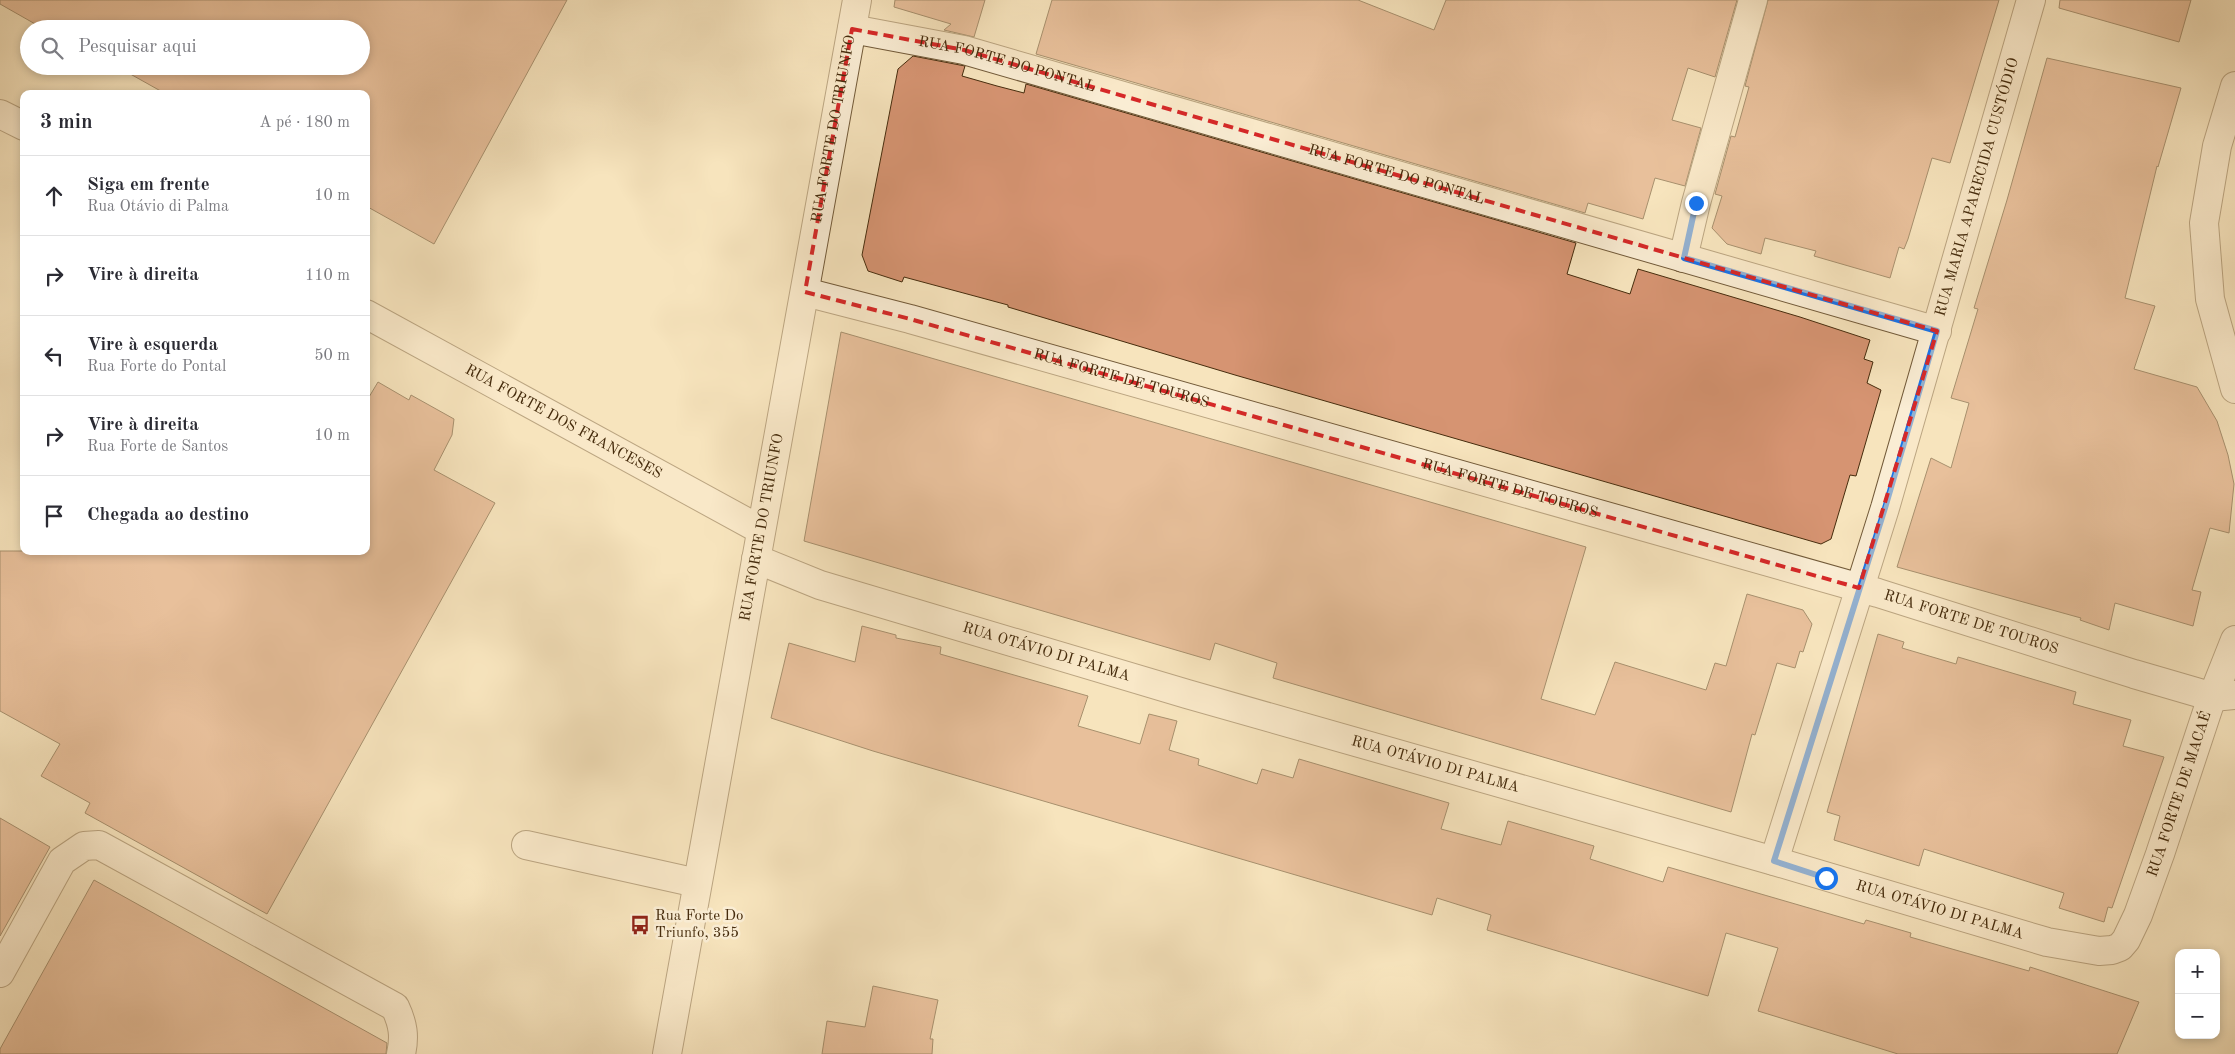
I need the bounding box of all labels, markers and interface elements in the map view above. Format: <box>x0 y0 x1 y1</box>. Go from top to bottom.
search box <box>20 20 370 75</box>
icon: search <box>38 34 66 62</box>
street label: RUA FORTE DO TRIUNFO <box>809 34 858 224</box>
street label: RUA FORTE DO PONTAL <box>917 34 1097 95</box>
text: Pesquisar aqui <box>78 38 197 57</box>
street label: RUA MARIA APARECIDA CUSTÓDIO <box>1933 56 2022 318</box>
text: 3 min <box>40 112 93 133</box>
text: A pé · 180 m <box>259 115 350 131</box>
street label: RUA FORTE DO PONTAL <box>1307 142 1486 207</box>
text: Siga em frente <box>87 176 210 195</box>
icon: ahead <box>40 182 68 210</box>
text: 10 m <box>314 188 350 204</box>
route end <box>1685 192 1708 215</box>
text: Rua Otávio di Palma <box>87 199 229 215</box>
icon: right <box>40 262 68 290</box>
text: Vire à direita <box>87 266 199 285</box>
text: 110 m <box>305 268 350 284</box>
text: Vire à esquerda <box>87 336 218 355</box>
icon: left <box>40 342 68 370</box>
street label: RUA FORTE DE TOUROS <box>1032 347 1211 411</box>
text: 50 m <box>314 348 350 364</box>
text: Rua Forte do Pontal <box>87 359 226 375</box>
street label: RUA FORTE DOS FRANCESES <box>462 362 664 482</box>
text: Vire à direita <box>87 416 199 435</box>
icon: right <box>40 422 68 450</box>
text: 10 m <box>314 428 350 444</box>
street label: RUA FORTE DO TRIUNFO <box>738 432 786 623</box>
text: Rua Forte de Santos <box>87 439 228 455</box>
street label: RUA FORTE DE TOUROS <box>1420 457 1600 521</box>
icon: arrive <box>40 502 68 530</box>
text: Chegada ao destino <box>87 506 249 525</box>
street label: RUA FORTE DE TOUROS <box>1882 588 2060 657</box>
street label: RUA OTÁVIO DI PALMA <box>961 620 1132 684</box>
street label: RUA FORTE DE MACAÉ <box>2145 709 2214 879</box>
street label: RUA OTÁVIO DI PALMA <box>1350 734 1521 796</box>
route start <box>1815 867 1838 890</box>
street label: RUA OTÁVIO DI PALMA <box>1854 878 2026 942</box>
place label: Rua Forte Do Triunfo, 355 <box>655 909 744 941</box>
bus stop icon: Rua Forte Do Triunfo, 355 <box>629 914 651 936</box>
map controls <box>2175 949 2220 1039</box>
button: + <box>2175 949 2220 994</box>
button: − <box>2175 994 2220 1039</box>

